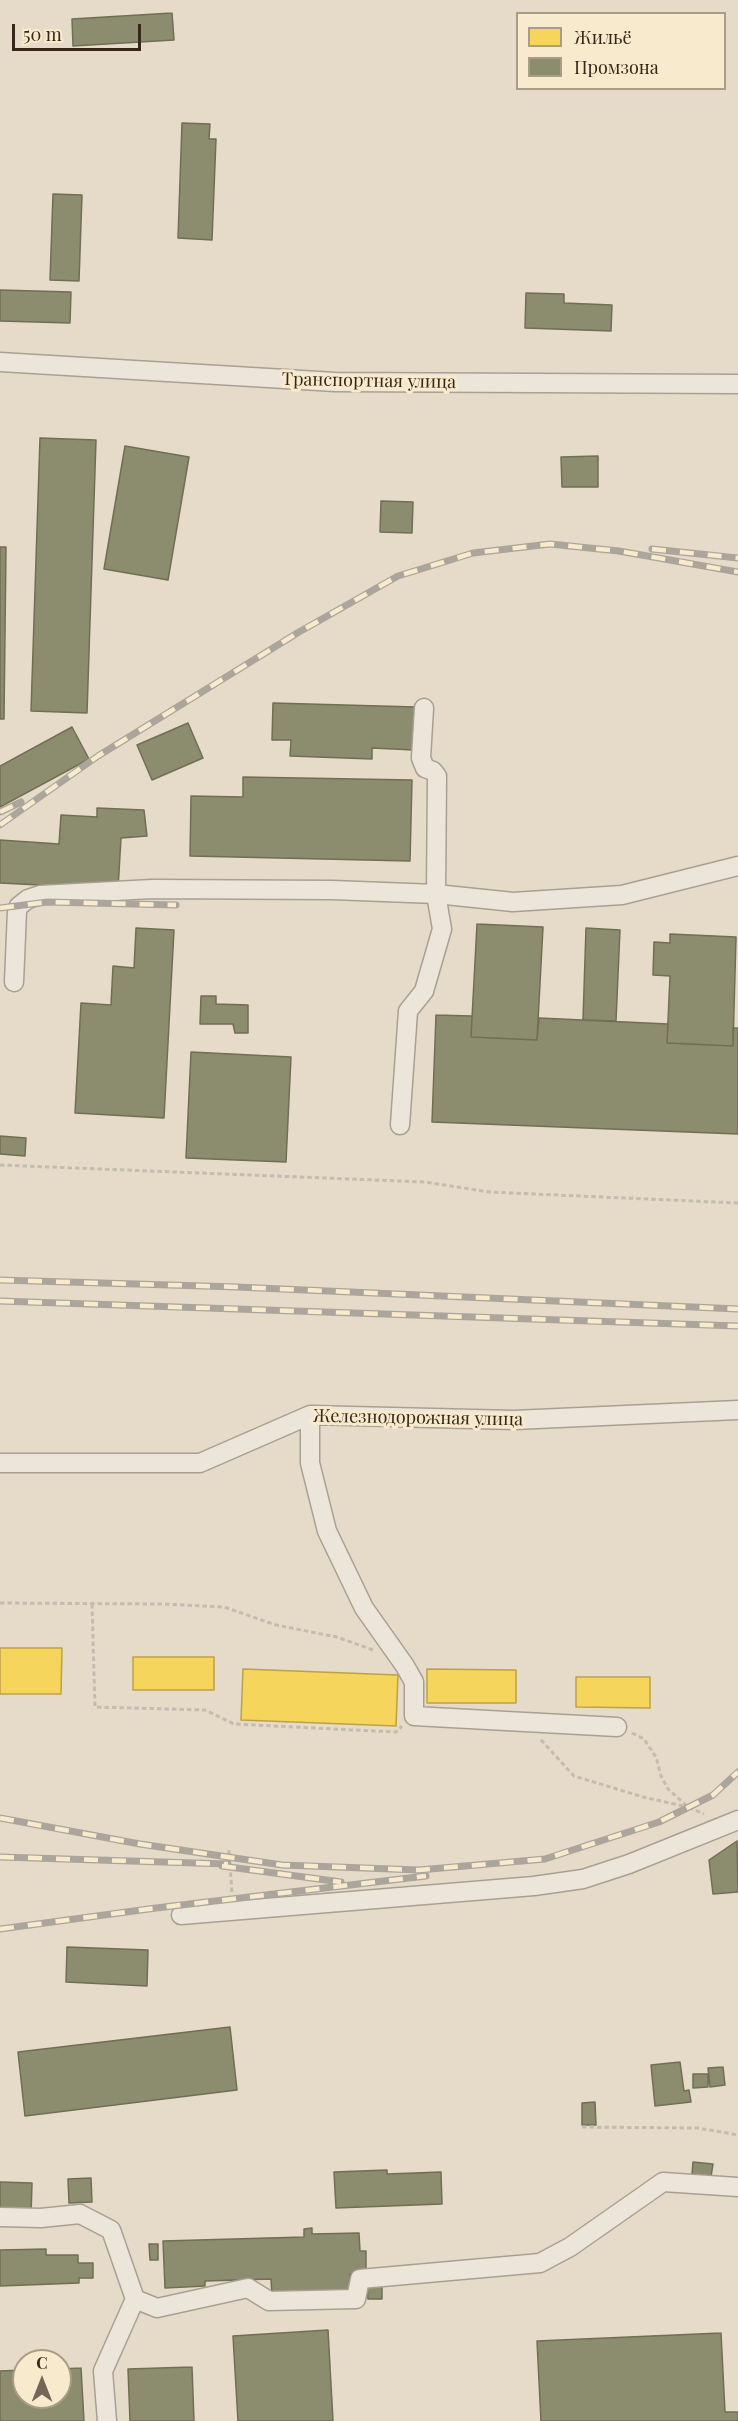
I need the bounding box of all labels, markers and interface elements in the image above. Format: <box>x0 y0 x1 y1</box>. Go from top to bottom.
scale bar <box>15 12 144 50</box>
legend <box>516 12 726 90</box>
text: 50 m <box>23 22 62 46</box>
text: Жильё <box>574 25 632 49</box>
text: Промзона <box>574 55 659 79</box>
street label: Транспортная улица <box>282 369 456 393</box>
street label: Железнодорожная улица <box>313 1405 523 1431</box>
north arrow <box>12 2349 72 2409</box>
text: С <box>36 2352 48 2373</box>

